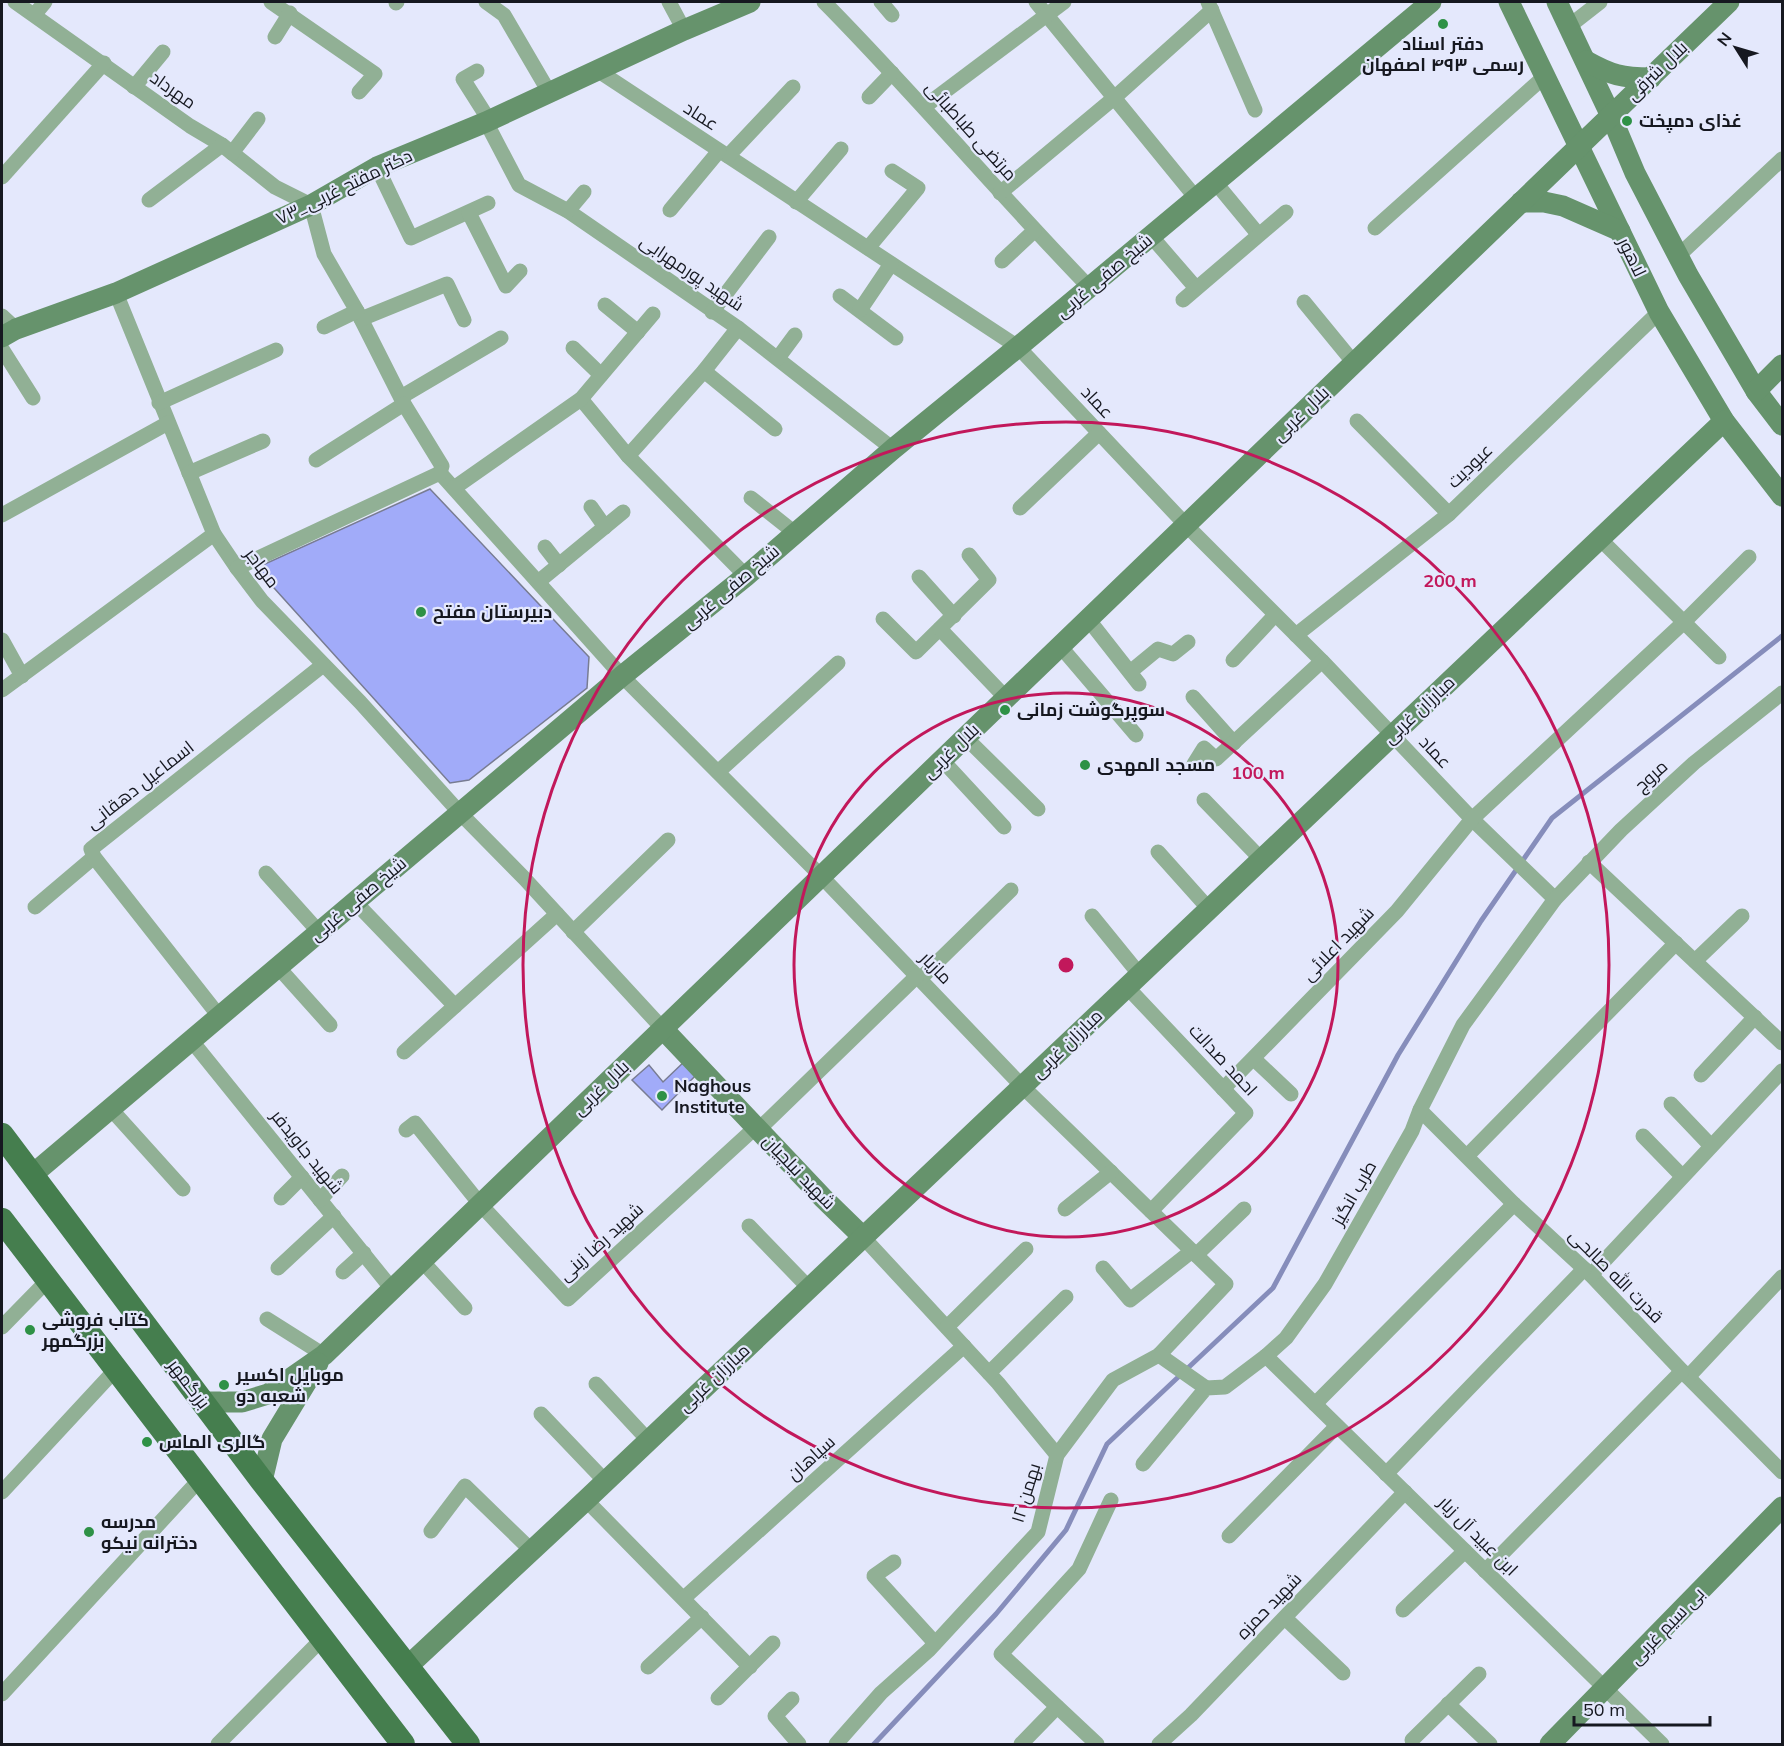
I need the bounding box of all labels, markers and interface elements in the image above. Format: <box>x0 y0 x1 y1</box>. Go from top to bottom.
marker: دفتر اسناد رسمی ۴۹۳ اصفهان <box>1436 17 1450 31</box>
north arrow <box>1706 18 1766 78</box>
text: N <box>1712 28 1736 50</box>
place label: دفتر اسناد رسمی ۴۹۳ اصفهان <box>1362 32 1524 76</box>
street label: بلال شرقی <box>1621 36 1692 106</box>
street label: مهرداد <box>146 66 201 114</box>
street label: مرتضی طباطبائی <box>921 76 1022 185</box>
street label: عماد <box>680 96 723 135</box>
place label: غذای دمپخت <box>1639 109 1742 133</box>
marker: غذای دمپخت <box>1620 114 1634 128</box>
street label: ۷۳_دکتر مفتح غربی <box>272 144 416 230</box>
street label: شیخ صفی غربی <box>1050 228 1158 324</box>
street label: شهید پورمهرابی <box>635 229 749 317</box>
street label: لاهور <box>1613 232 1652 280</box>
street label: عماد <box>1076 380 1118 423</box>
street label: بلال غربی <box>1267 381 1334 446</box>
street label: عبودیت <box>1442 438 1497 493</box>
street label: شیخ صفی غربی <box>677 539 785 635</box>
street label: مهاجر <box>239 542 285 592</box>
text: 200 m <box>1423 569 1477 592</box>
place label: دبیرستان مفتح <box>433 600 552 624</box>
marker: دبیرستان مفتح <box>414 605 428 619</box>
street label: مبارزان غربی <box>1378 671 1459 749</box>
place label: سوپرگوشت زمانی <box>1017 698 1165 722</box>
marker: سوپرگوشت زمانی <box>998 703 1012 717</box>
street label: بلال غربی <box>917 718 984 783</box>
street label: عماد <box>1414 730 1456 773</box>
street label: اسماعیل دهقانی <box>81 735 198 834</box>
place label: مسجد المهدی <box>1097 753 1215 776</box>
street label: مروج <box>1629 755 1673 797</box>
marker: مسجد المهدی <box>1078 758 1092 772</box>
text: 100 m <box>1231 761 1285 784</box>
street label: شیخ صفی غربی <box>304 851 412 947</box>
street label: شهید اعلائی <box>1296 902 1379 986</box>
street label: مازیار <box>915 946 957 989</box>
centre of rings <box>1056 955 1076 975</box>
street label: مبارزان غربی <box>1026 1004 1107 1083</box>
street label: احمد صدالت <box>1184 1019 1263 1100</box>
street label: بلال غربی <box>567 1055 634 1120</box>
place label: Naghous Institute <box>674 1074 751 1118</box>
marker: Naghous Institute <box>655 1089 669 1103</box>
street label: شهید جاویدفر <box>266 1104 349 1199</box>
street label: شهید نیلچیان <box>757 1129 841 1215</box>
street label: طرب انگیز <box>1325 1156 1381 1230</box>
street label: شهید رضا زینی <box>553 1197 648 1286</box>
street label: قدرت الله صالحی <box>1564 1223 1669 1328</box>
place label: کتاب فروشی بزرگمهر <box>41 1308 149 1352</box>
marker: کتاب فروشی بزرگمهر <box>23 1323 37 1337</box>
street label: مبارزان غربی <box>673 1339 754 1417</box>
street label: بزرگمهر <box>163 1353 216 1413</box>
place label: موبایل اکسیر شعبه دو <box>235 1363 344 1407</box>
marker: موبایل اکسیر شعبه دو <box>217 1378 231 1392</box>
place label: گالری الماس <box>159 1430 265 1453</box>
street label: سپاهان <box>782 1430 840 1485</box>
marker: گالری الماس <box>140 1435 154 1449</box>
street label: ۱۲ بهمن <box>1006 1460 1045 1525</box>
street label: ابن عبید آل زیار <box>1433 1490 1523 1580</box>
place label: مدرسه دخترانه نیکو <box>101 1510 198 1554</box>
marker: مدرسه دخترانه نیکو <box>82 1525 96 1539</box>
street label: شهید حمزه <box>1231 1567 1306 1644</box>
street label: بی سیم غربی <box>1624 1582 1710 1670</box>
scale bar <box>1574 1689 1710 1727</box>
text: 50 m <box>1583 1698 1625 1721</box>

